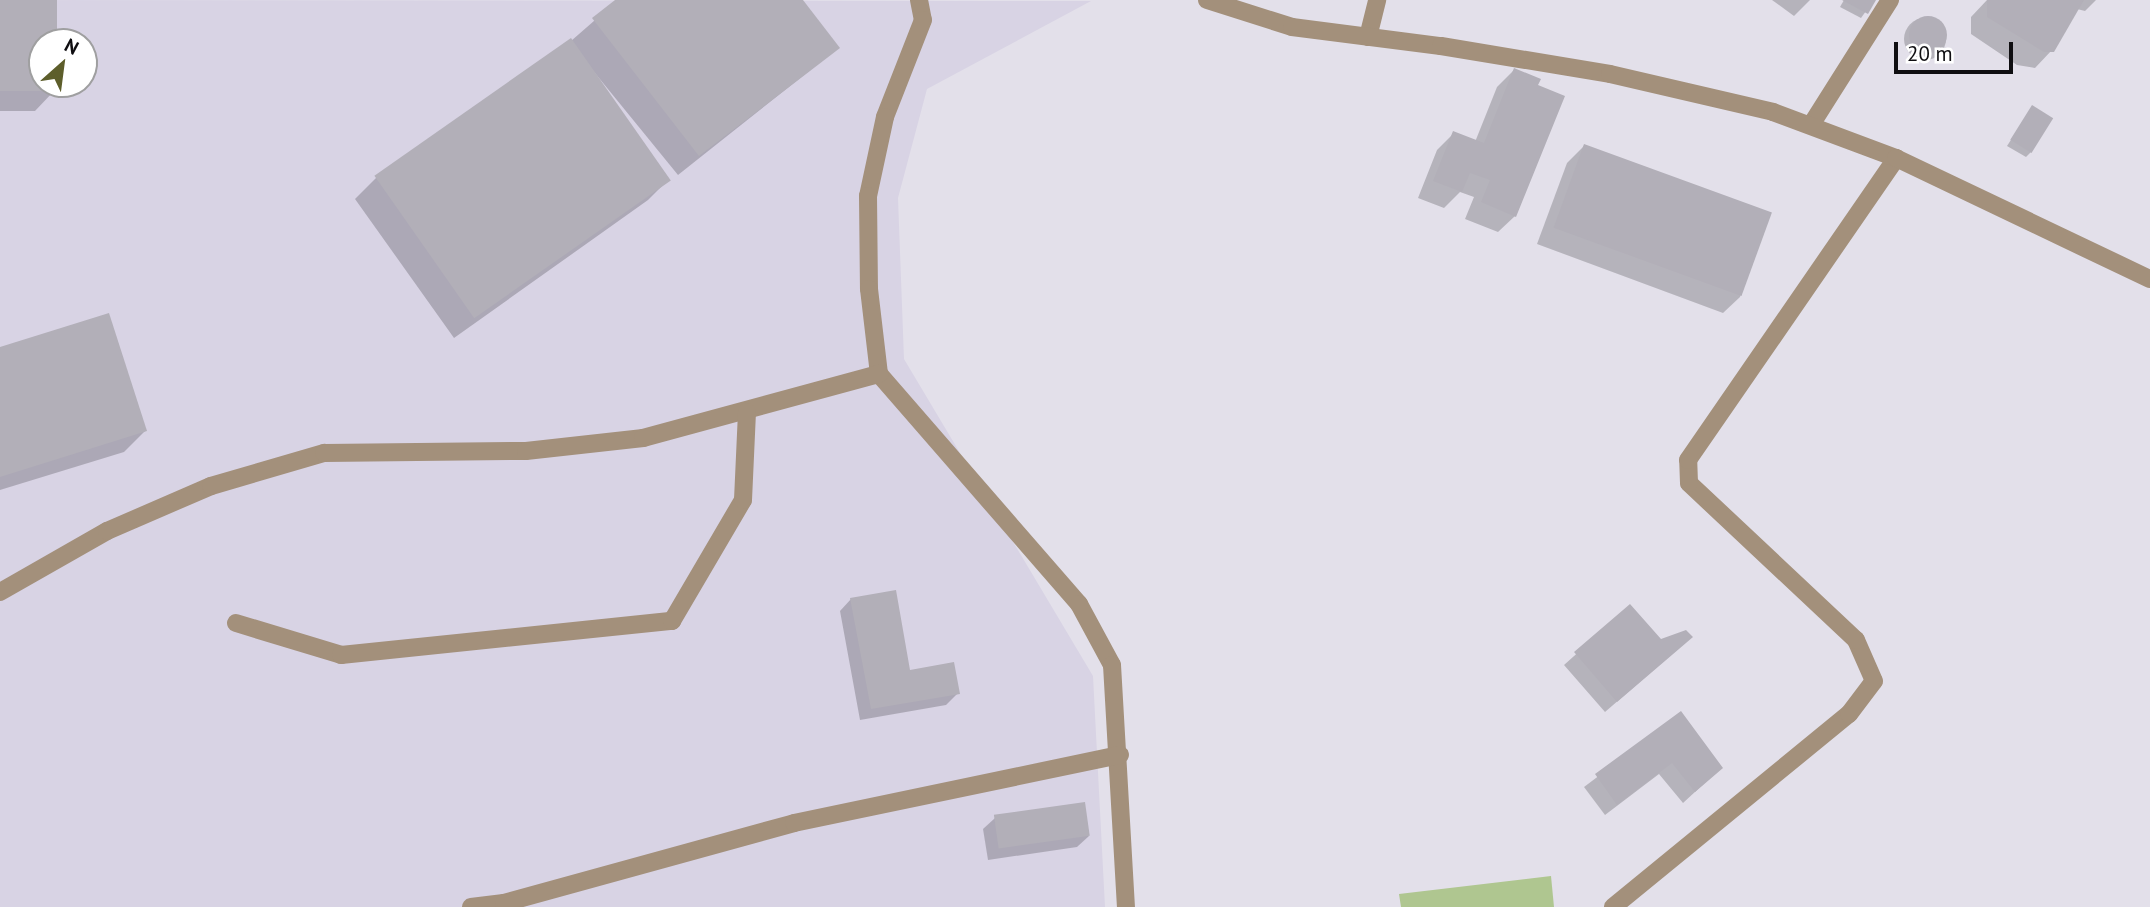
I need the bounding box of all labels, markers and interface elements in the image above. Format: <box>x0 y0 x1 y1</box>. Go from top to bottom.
north arrow <box>28 28 98 98</box>
scale bar <box>1898 28 2017 72</box>
text: N <box>61 33 83 60</box>
text: 20 m <box>1907 40 1953 67</box>

